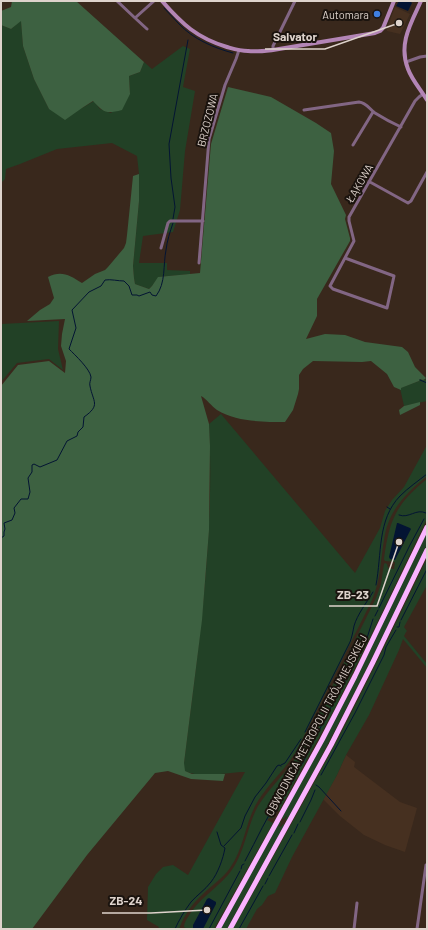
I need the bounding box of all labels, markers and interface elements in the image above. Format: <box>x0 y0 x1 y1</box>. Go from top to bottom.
place label: Automara <box>322 8 369 21</box>
marker: Automara <box>372 9 382 19</box>
callout: Salvator <box>265 25 325 49</box>
text: Salvator <box>273 29 318 43</box>
street label: BRZOZOWA <box>194 92 220 148</box>
street label: ŁĄKOWA <box>342 161 375 205</box>
callout: ZB-23 <box>329 582 377 606</box>
text: ZB-23 <box>337 587 369 601</box>
street label: OBWODNICA METROPOLII TRÓJMIEJSKIEJ <box>263 632 369 818</box>
callout: ZB-24 <box>102 889 151 913</box>
text: ZB-24 <box>109 893 143 907</box>

